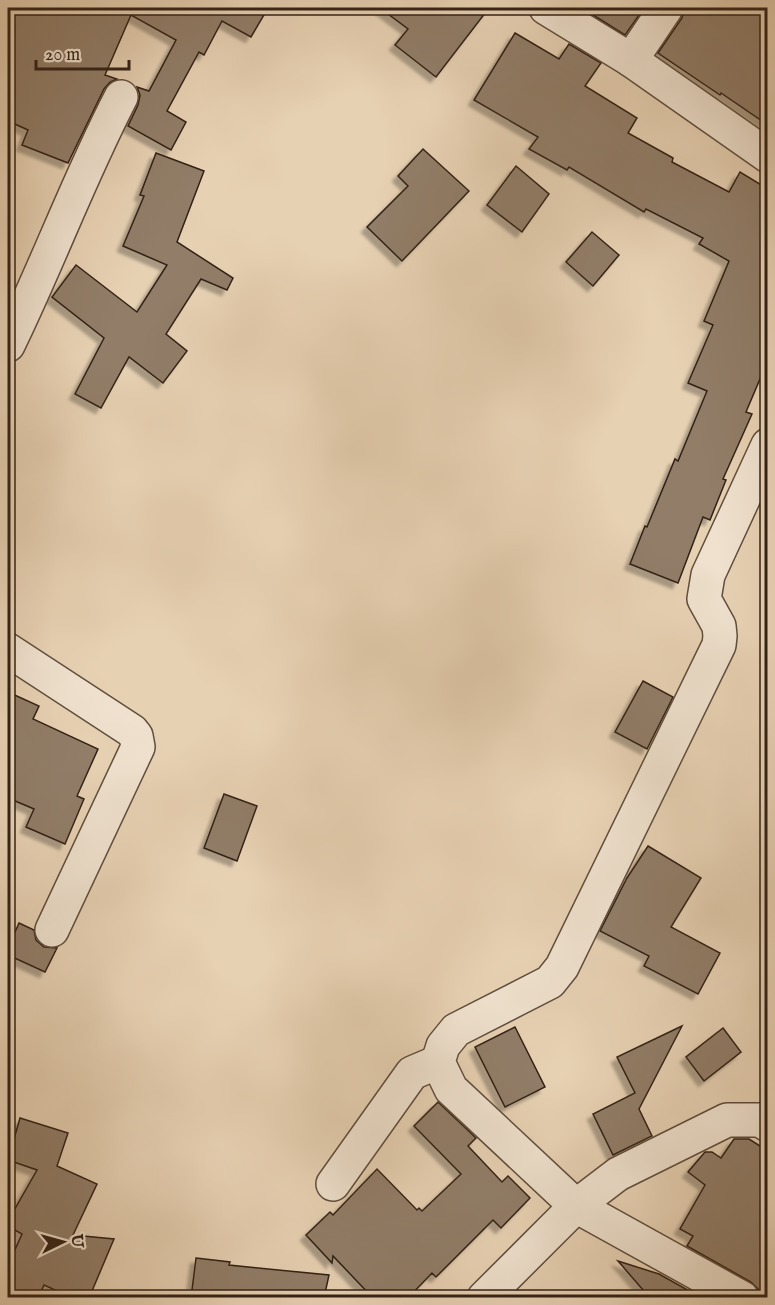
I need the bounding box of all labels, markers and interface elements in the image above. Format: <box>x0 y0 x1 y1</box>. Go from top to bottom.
scale bar <box>36 33 129 71</box>
text: 20 m <box>45 44 80 67</box>
north arrow <box>33 1212 93 1272</box>
text: U <box>65 1232 87 1249</box>

